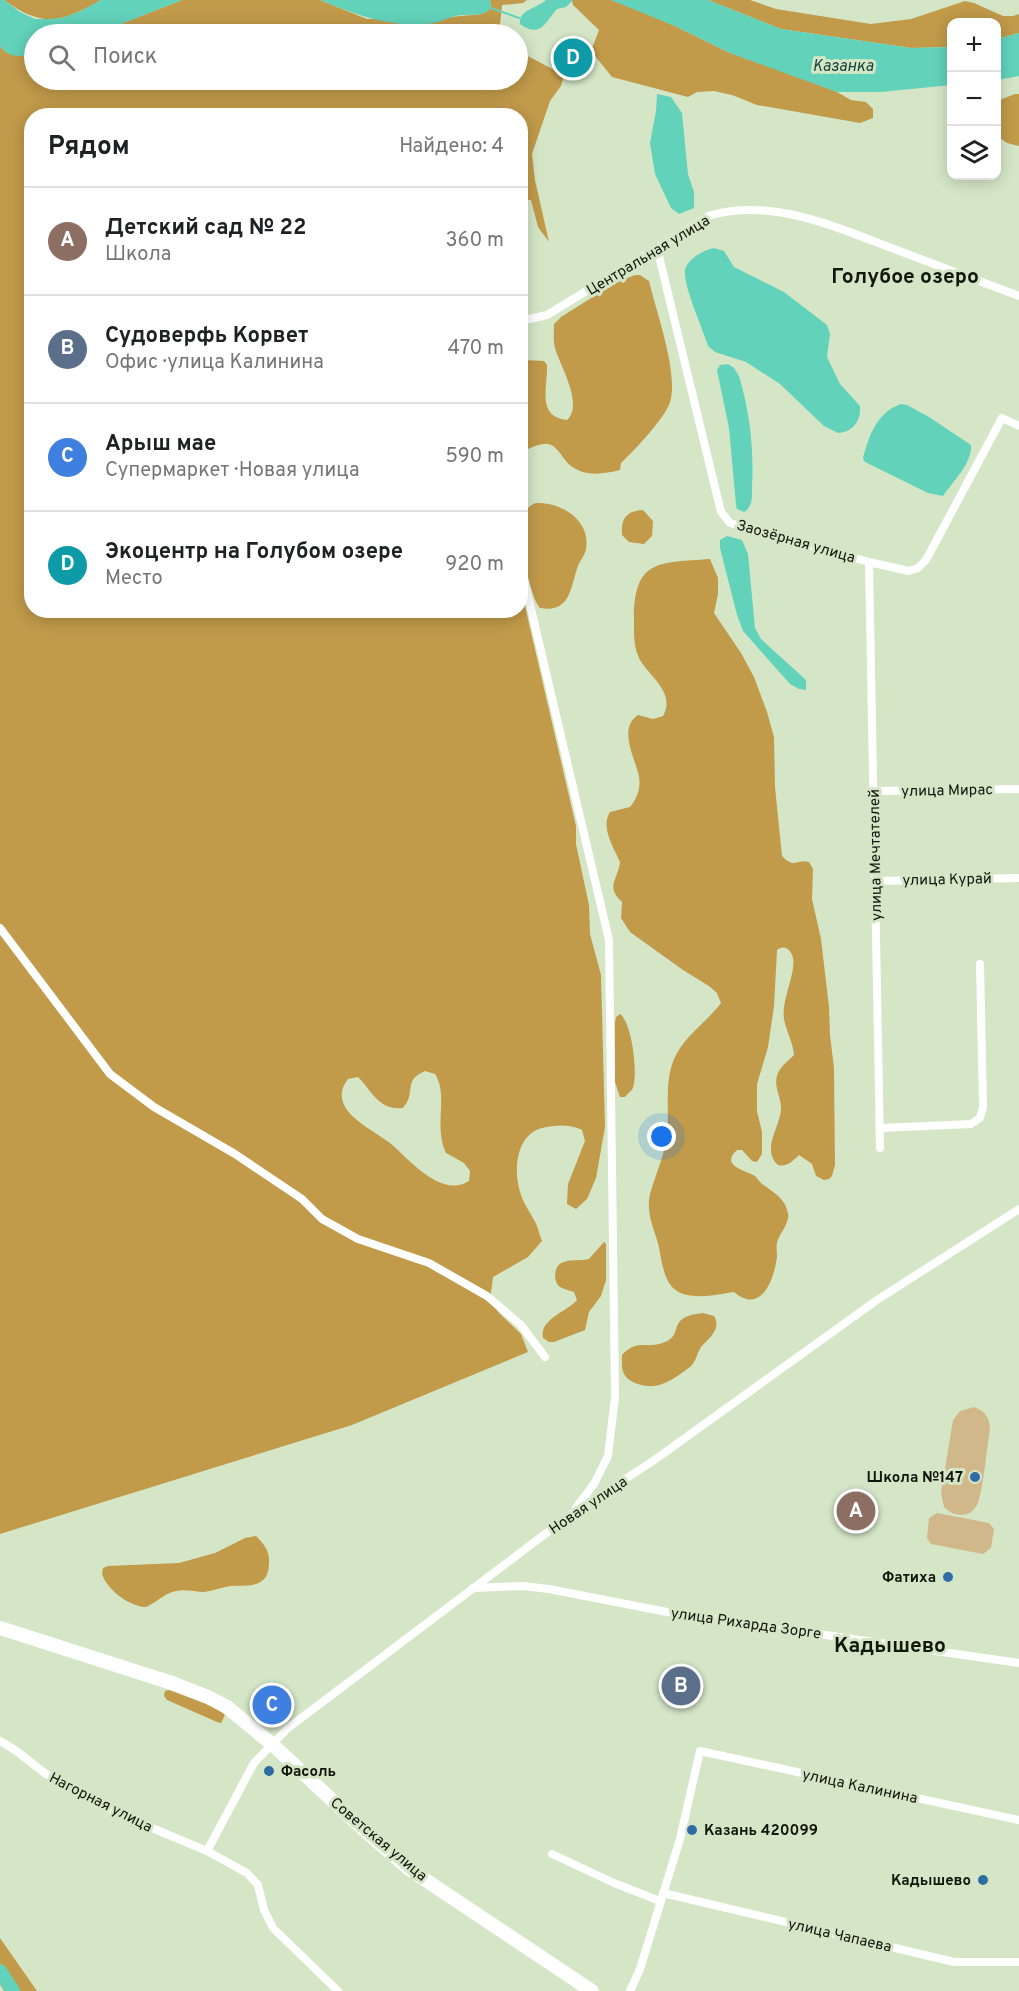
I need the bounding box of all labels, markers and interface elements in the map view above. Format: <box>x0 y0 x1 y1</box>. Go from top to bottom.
map controls <box>947 18 1001 180</box>
button: + <box>947 18 1001 72</box>
search box <box>24 24 528 90</box>
pin: D <box>554 36 592 80</box>
icon: search <box>45 41 78 74</box>
text: Поиск <box>93 44 157 71</box>
water label: Казанка <box>813 57 874 77</box>
button: − <box>947 72 1001 126</box>
button: layers <box>947 126 1001 180</box>
text: Рядом <box>48 131 130 164</box>
text: Найдено: 4 <box>399 134 504 160</box>
street label: Центральная улица <box>584 212 714 301</box>
text: Детский сад № 22 <box>105 215 306 242</box>
text: A <box>60 228 75 254</box>
text: 360 m <box>446 228 504 254</box>
text: Школа <box>105 242 171 268</box>
district label: Голубое озеро <box>831 264 979 291</box>
text: Судоверфь Корвет <box>105 323 308 350</box>
text: B <box>61 336 74 362</box>
text: 470 m <box>447 336 504 362</box>
text: Офис · улица Калинина <box>105 350 324 376</box>
text: Арыш мае <box>105 431 216 458</box>
text: C <box>61 444 74 470</box>
text: 590 m <box>446 444 504 470</box>
text: Супермаркет · Новая улица <box>105 458 359 484</box>
street label: Заозёрная улица <box>734 516 857 568</box>
text: Экоцентр на Голубом озере <box>105 539 403 566</box>
text: D <box>60 552 75 578</box>
text: 920 m <box>445 552 504 578</box>
text: Место <box>105 566 163 592</box>
street label: улица Мирас <box>901 781 993 802</box>
street label: улица Мечтателей <box>866 789 887 921</box>
street label: улица Курай <box>902 870 992 891</box>
your location <box>647 1122 676 1151</box>
place label: Школа №147 <box>867 1469 963 1488</box>
marker: Школа №147 <box>968 1470 982 1484</box>
street label: Новая улица <box>546 1473 632 1539</box>
pin: A <box>836 1488 876 1534</box>
place label: Фатиха <box>882 1569 936 1588</box>
marker: Фатиха <box>941 1570 955 1584</box>
street label: улица Рихарда Зорге <box>669 1605 822 1644</box>
district label: Кадышево <box>834 1633 946 1660</box>
pin: B <box>662 1664 700 1708</box>
pin: C <box>252 1682 292 1728</box>
place label: Фасоль <box>281 1763 336 1782</box>
marker: Фасоль <box>262 1764 276 1778</box>
street label: улица Калинина <box>800 1766 919 1809</box>
street label: Нагорная улица <box>45 1769 155 1838</box>
street label: Советская улица <box>326 1794 430 1886</box>
place label: Казань 420099 <box>704 1822 818 1841</box>
marker: Казань 420099 <box>685 1823 699 1837</box>
place label: Кадышево <box>891 1872 971 1891</box>
marker: Кадышево <box>976 1873 990 1887</box>
street label: улица Чапаева <box>786 1915 893 1958</box>

